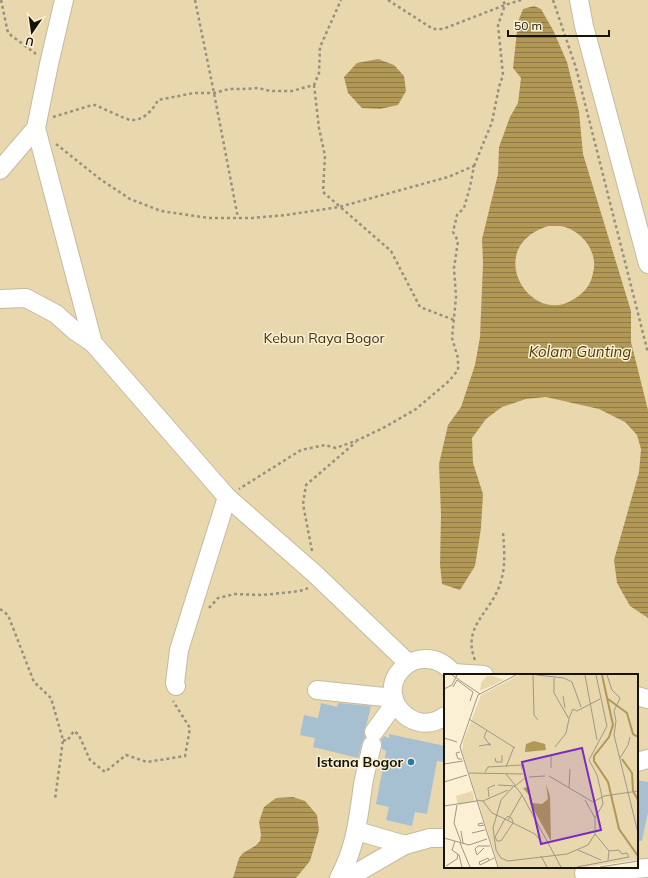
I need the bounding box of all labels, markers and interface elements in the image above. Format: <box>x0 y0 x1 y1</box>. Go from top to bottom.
north arrow <box>12 12 52 52</box>
scale bar <box>508 12 609 38</box>
text: 50 m <box>514 18 542 33</box>
text: U <box>24 34 35 49</box>
park label: Kebun Raya Bogor <box>263 329 385 347</box>
water label: Kolam Gunting <box>529 342 631 361</box>
inset map <box>444 674 638 868</box>
place label: Istana Bogor <box>317 753 403 771</box>
marker: Istana Bogor <box>406 757 416 767</box>

